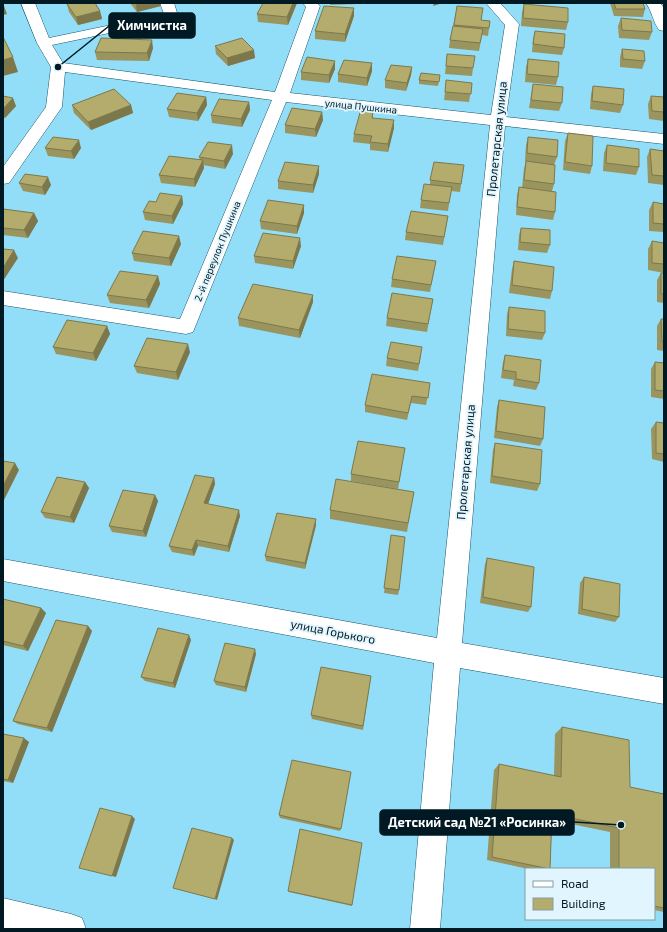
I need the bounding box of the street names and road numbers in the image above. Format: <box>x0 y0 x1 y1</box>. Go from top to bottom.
street label: Пролетарская улица <box>483 81 510 197</box>
street label: улица Пушкина <box>324 96 398 117</box>
street label: 2-й переулок Пушкина <box>191 199 244 303</box>
street label: Пролетарская улица <box>453 404 478 520</box>
street label: улица Горького <box>289 616 377 647</box>

